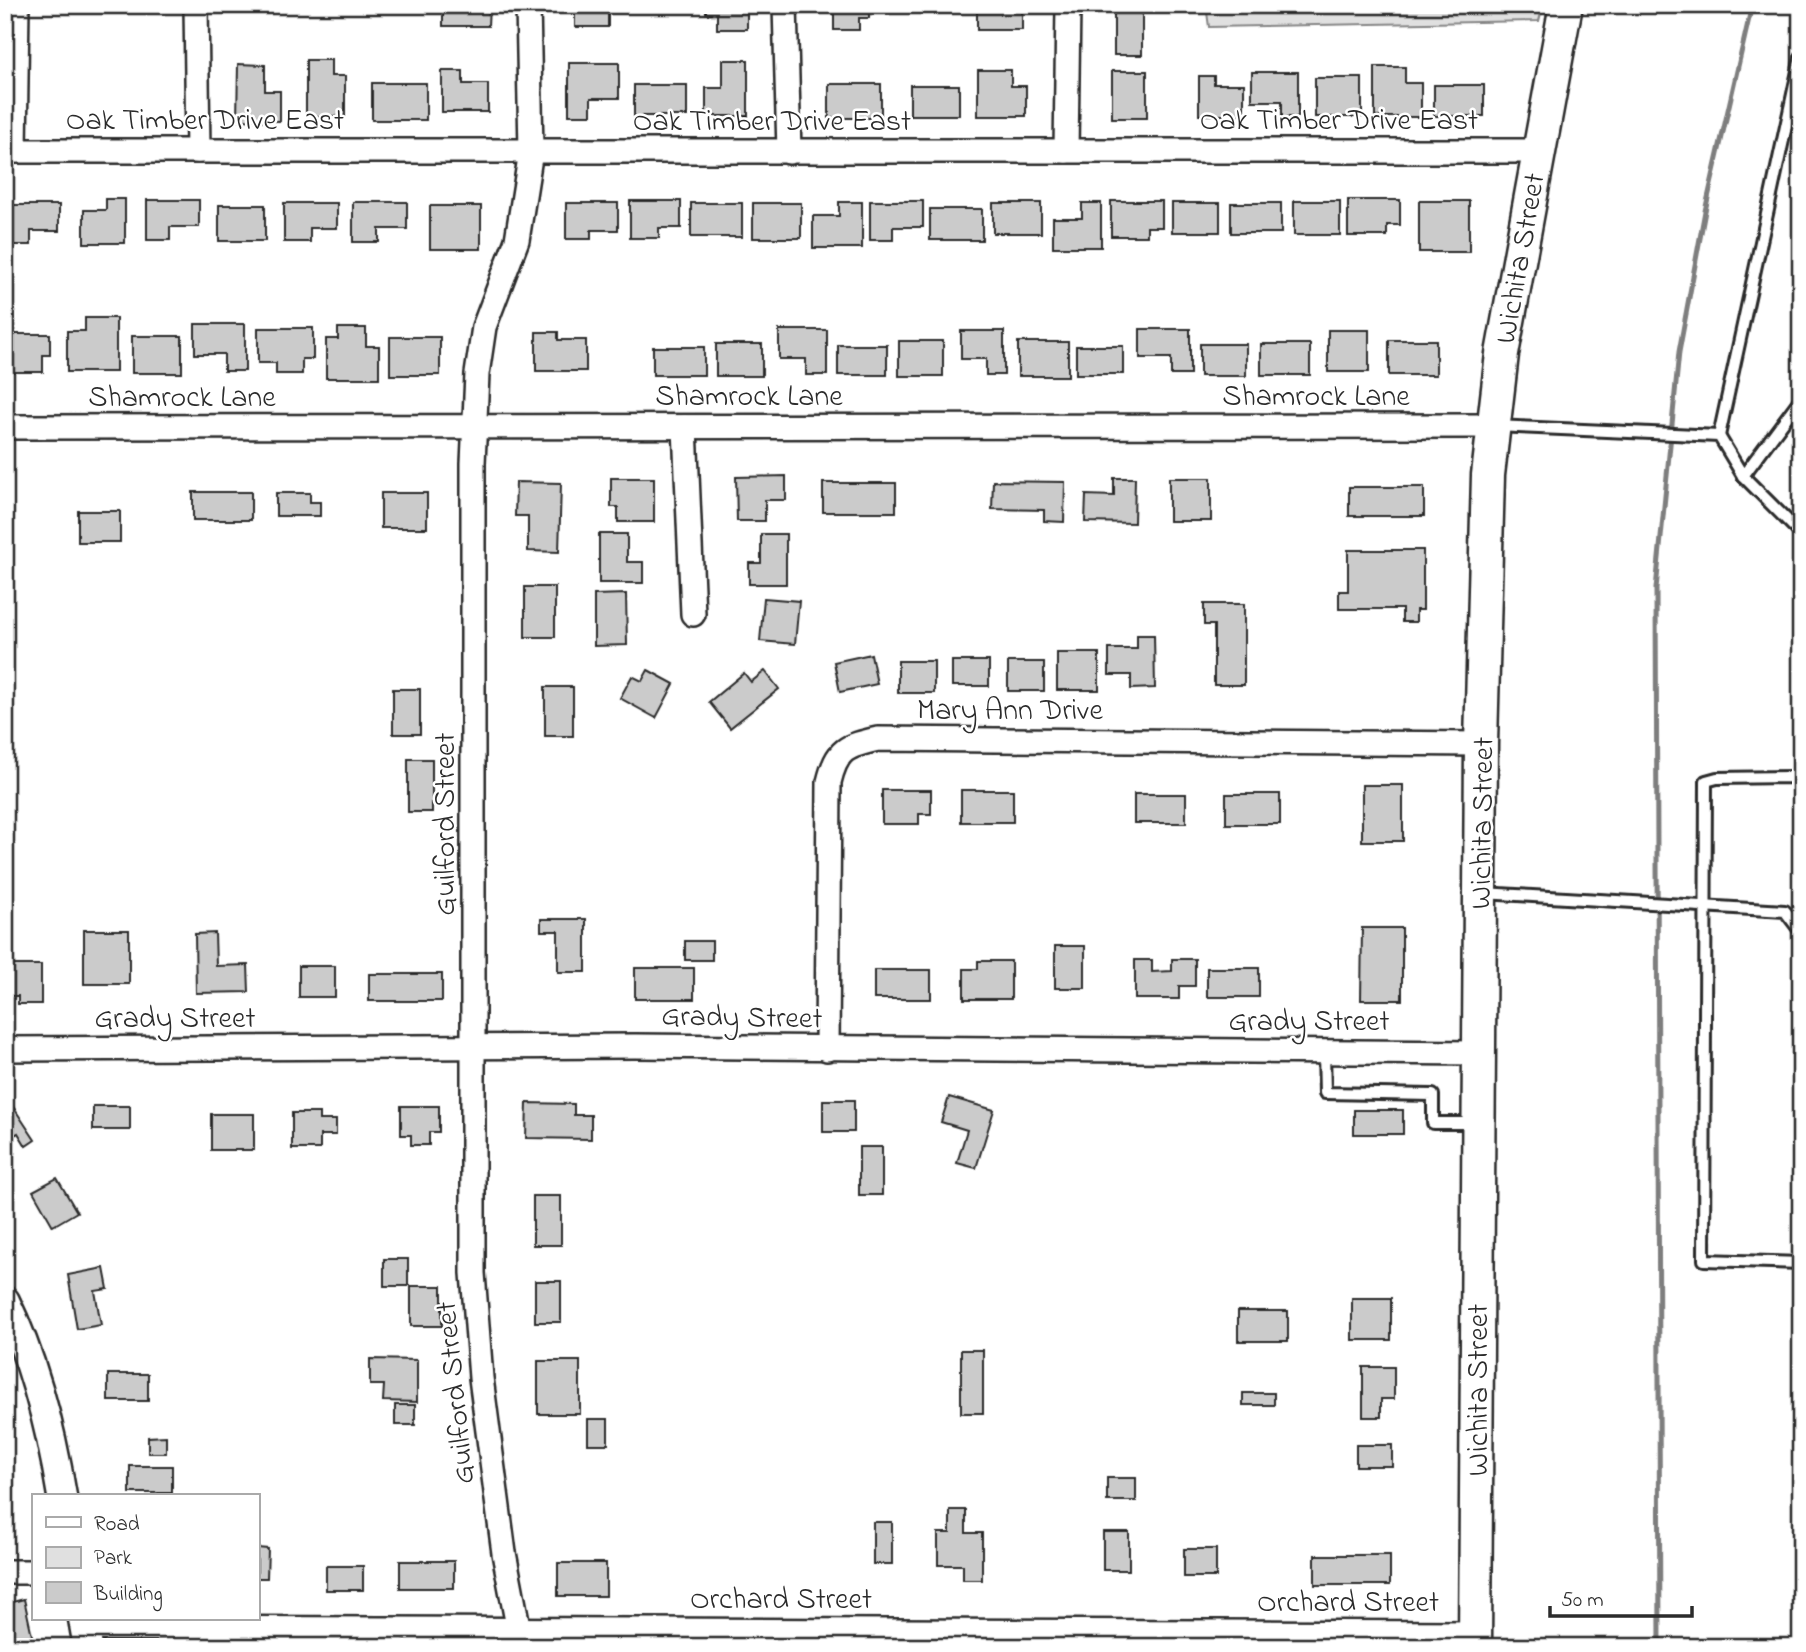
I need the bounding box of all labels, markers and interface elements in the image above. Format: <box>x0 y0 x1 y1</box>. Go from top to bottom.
street label: Oak Timber Drive East <box>66 100 344 144</box>
street label: Oak Timber Drive East <box>1200 100 1478 144</box>
street label: Oak Timber Drive East <box>633 101 911 145</box>
street label: Wichita Street <box>1485 170 1559 347</box>
street label: Shamrock Lane <box>655 376 843 420</box>
street label: Shamrock Lane <box>1222 376 1410 420</box>
street label: Shamrock Lane <box>88 377 276 421</box>
street label: Mary Ann Drive <box>917 690 1104 734</box>
street label: Guilford Street <box>425 732 469 916</box>
street label: Wichita Street <box>1460 736 1508 910</box>
street label: Grady Street <box>661 996 823 1042</box>
street label: Grady Street <box>95 998 255 1042</box>
street label: Grady Street <box>1229 1001 1389 1045</box>
street label: Guilford Street <box>426 1299 488 1486</box>
street label: Wichita Street <box>1458 1304 1502 1476</box>
legend <box>32 1494 259 1620</box>
text: Road <box>94 1510 140 1540</box>
text: Park <box>94 1544 133 1574</box>
scale bar <box>1550 1575 1692 1619</box>
street label: Orchard Street <box>690 1579 872 1623</box>
text: Building <box>93 1580 163 1612</box>
street label: Orchard Street <box>1257 1582 1439 1626</box>
text: 50 m <box>1561 1586 1604 1616</box>

